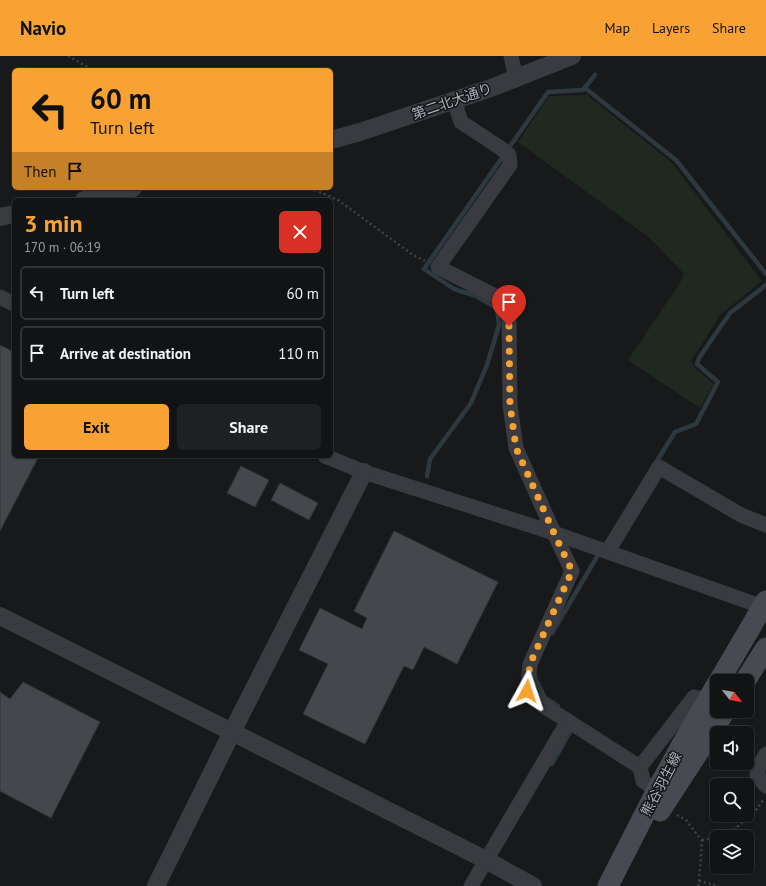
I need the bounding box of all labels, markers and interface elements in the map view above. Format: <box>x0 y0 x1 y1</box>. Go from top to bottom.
text: Navio <box>20 16 66 40</box>
text: Map <box>604 19 630 37</box>
text: Layers <box>652 19 690 37</box>
text: Share <box>712 19 746 37</box>
street label: 第二北大通り <box>409 79 495 123</box>
text: 60 m <box>90 80 151 117</box>
icon: left <box>24 84 76 136</box>
text: Turn left <box>90 116 155 139</box>
icon: arrive <box>64 160 86 182</box>
text: Then <box>24 162 56 181</box>
text: 3 min <box>24 208 83 239</box>
button: close <box>279 211 321 253</box>
text: 170 m · 06:19 <box>24 239 101 256</box>
icon: left <box>26 282 48 304</box>
text: Turn left <box>60 284 114 303</box>
text: 60 m <box>286 284 319 303</box>
pin <box>492 285 526 326</box>
icon: arrive <box>498 291 520 313</box>
icon: arrive <box>26 342 48 364</box>
text: Arrive at destination <box>60 344 191 363</box>
text: 110 m <box>278 344 319 363</box>
button: Exit <box>24 404 169 450</box>
button: Share <box>177 404 321 450</box>
position arrow <box>506 670 548 712</box>
north arrow <box>710 674 754 718</box>
map controls <box>710 674 754 874</box>
button: sound <box>710 726 754 770</box>
street label: 熊谷羽生線 <box>637 749 685 819</box>
button: search <box>710 778 754 822</box>
button: layers <box>710 830 754 874</box>

